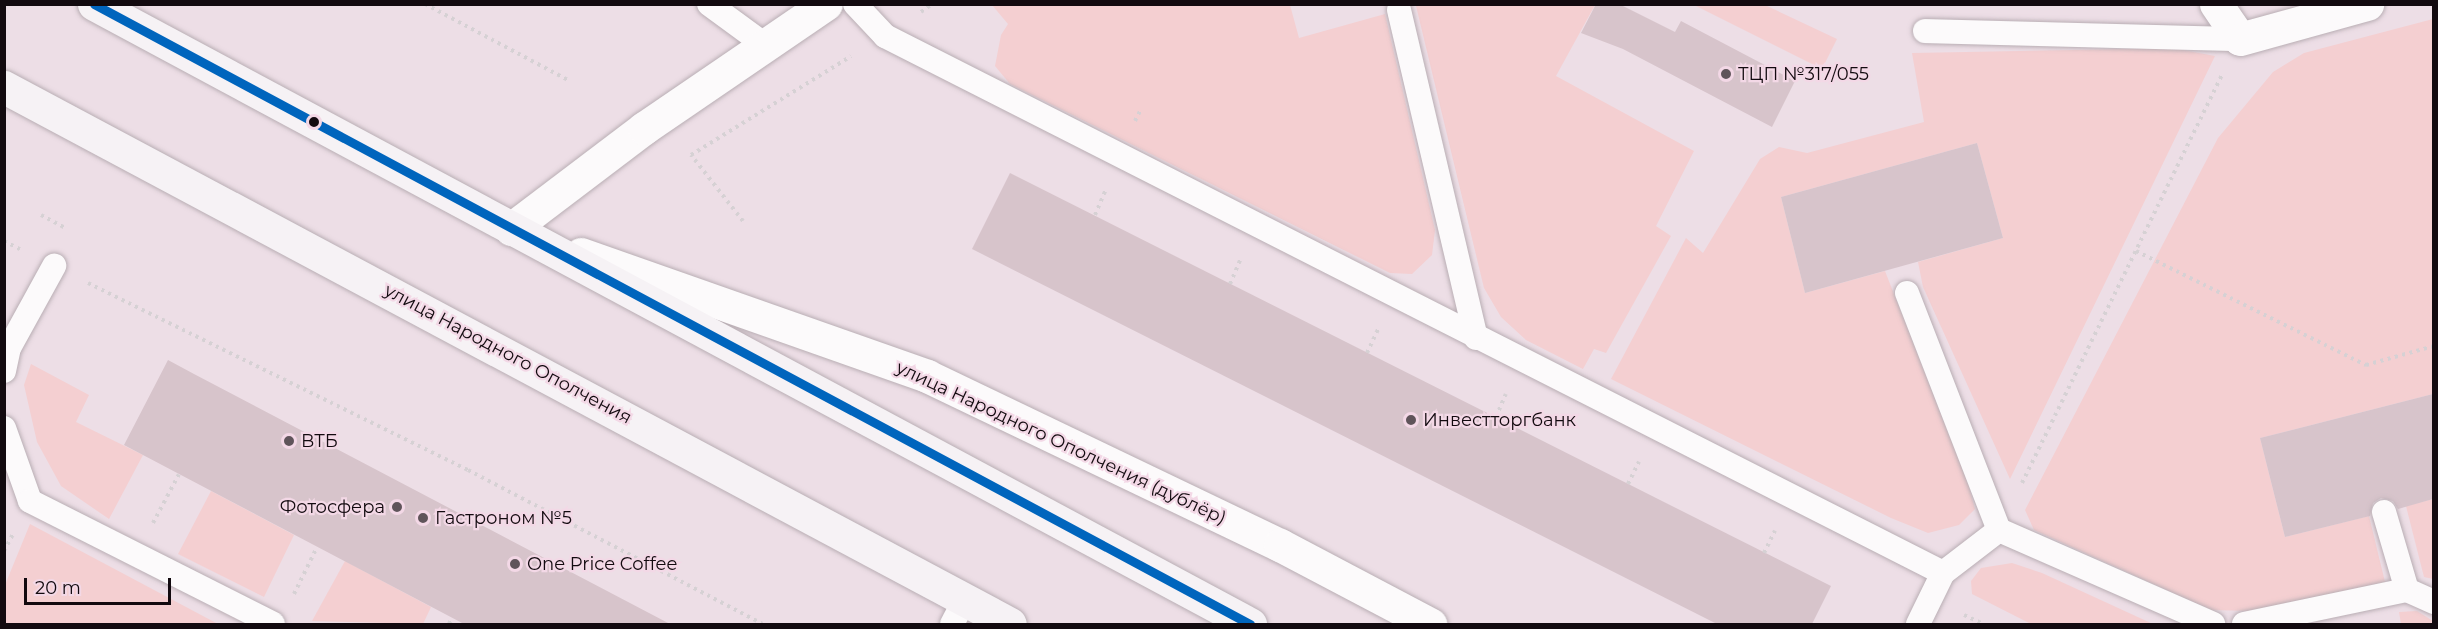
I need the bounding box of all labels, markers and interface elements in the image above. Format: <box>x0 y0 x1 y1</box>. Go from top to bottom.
place label: ТЦП №317/055 <box>1738 63 1870 85</box>
marker: ТЦП №317/055 <box>1719 67 1733 81</box>
unlabelled marker <box>308 116 320 128</box>
street label: улица Народного Ополчения <box>381 279 635 429</box>
street label: улица Народного Ополчения (дублёр) <box>893 357 1229 529</box>
place label: Инвестторгбанк <box>1423 409 1576 431</box>
marker: Инвестторгбанк <box>1404 413 1418 427</box>
place label: ВТБ <box>301 430 338 452</box>
marker: ВТБ <box>282 434 296 448</box>
place label: Фотосфера <box>280 496 385 518</box>
marker: Фотосфера <box>390 500 404 514</box>
place label: Гастроном №5 <box>435 507 572 529</box>
marker: Гастроном №5 <box>416 511 430 525</box>
place label: One Price Coffee <box>527 553 677 575</box>
marker: One Price Coffee <box>508 557 522 571</box>
scale bar <box>27 566 174 604</box>
text: 20 m <box>35 577 81 599</box>

